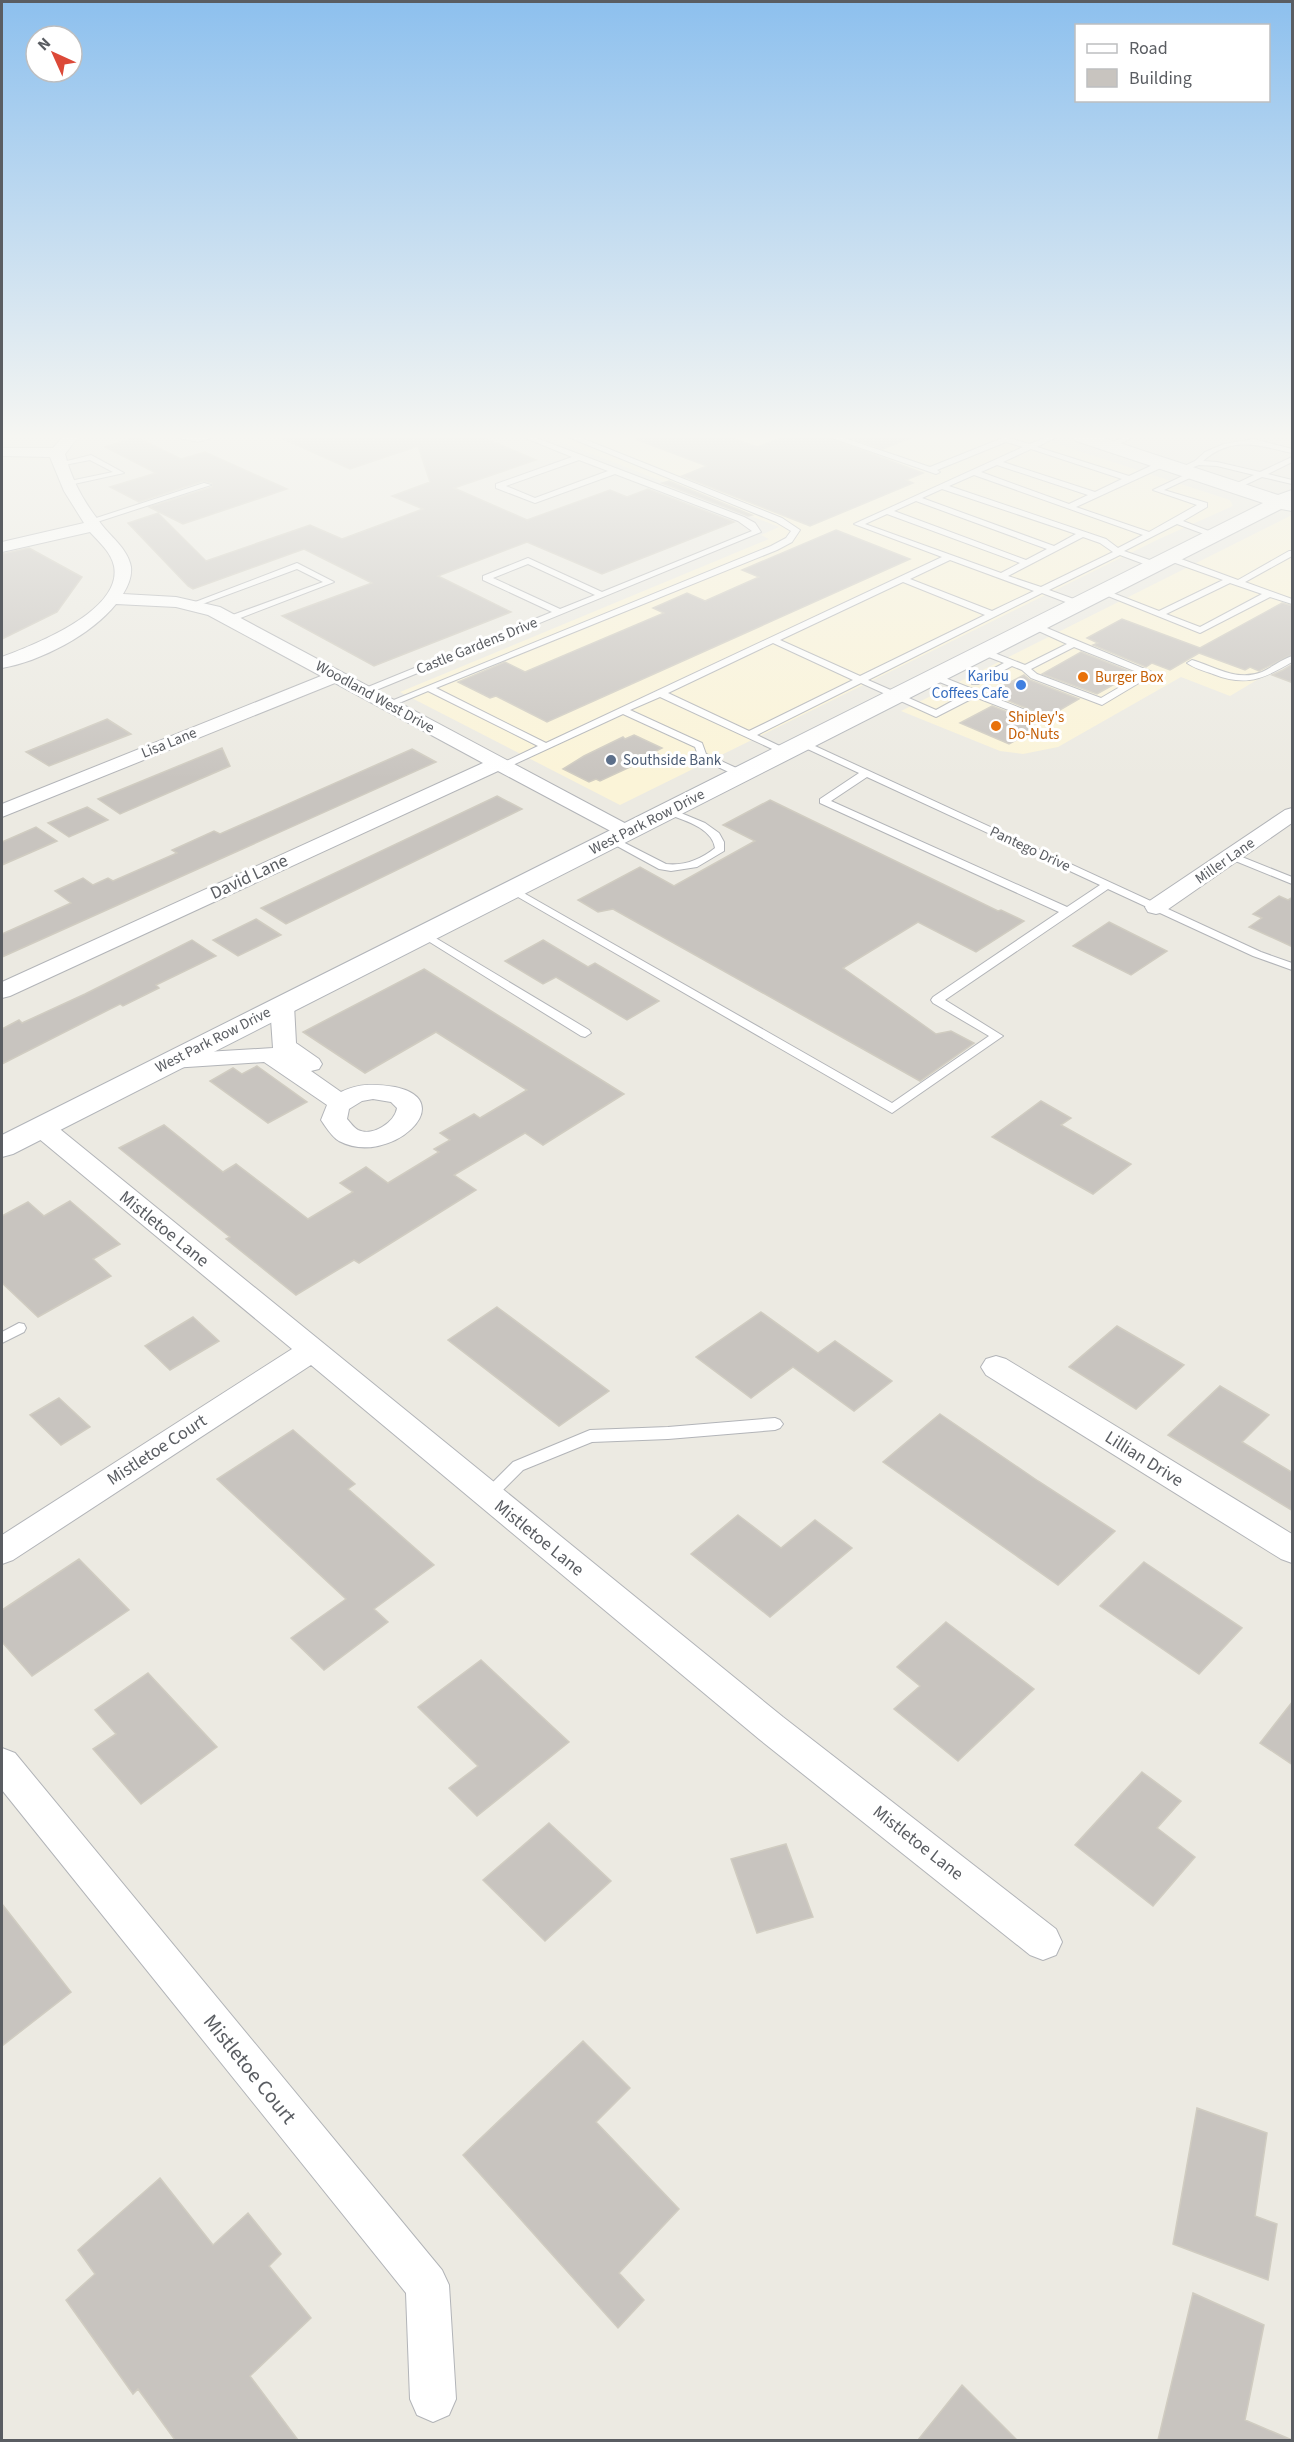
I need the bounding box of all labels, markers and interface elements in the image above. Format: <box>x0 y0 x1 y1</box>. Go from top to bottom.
north arrow <box>24 24 84 84</box>
legend <box>1075 24 1270 102</box>
text: N <box>33 33 56 56</box>
text: Road <box>1129 36 1168 61</box>
text: Building <box>1129 66 1192 91</box>
street label: Castle Gardens Drive <box>413 612 541 680</box>
street label: Woodland West Drive <box>312 656 438 738</box>
place label: Karibu Coffees Cafe <box>932 666 1009 704</box>
place label: Burger Box <box>1095 667 1164 688</box>
marker: Burger Box <box>1076 670 1090 684</box>
marker: Karibu Coffees Cafe <box>1014 678 1028 692</box>
place label: Shipley's Do-Nuts <box>1008 707 1064 745</box>
marker: Shipley's Do-Nuts <box>989 719 1003 733</box>
street label: Lisa Lane <box>138 722 200 764</box>
place label: Southside Bank <box>623 750 722 771</box>
marker: Southside Bank <box>604 753 618 767</box>
street label: West Park Row Drive <box>586 784 708 860</box>
street label: Pantego Drive <box>986 821 1074 877</box>
street label: Miller Lane <box>1191 833 1259 889</box>
street label: David Lane <box>206 848 292 906</box>
street label: West Park Row Drive <box>152 1002 274 1078</box>
street label: Mistletoe Lane <box>114 1185 214 1273</box>
street label: Mistletoe Court <box>102 1408 212 1492</box>
street label: Lillian Drive <box>1100 1425 1188 1493</box>
street label: Mistletoe Lane <box>489 1494 589 1582</box>
street label: Mistletoe Lane <box>867 1800 969 1886</box>
street label: Mistletoe Court <box>196 2008 304 2130</box>

